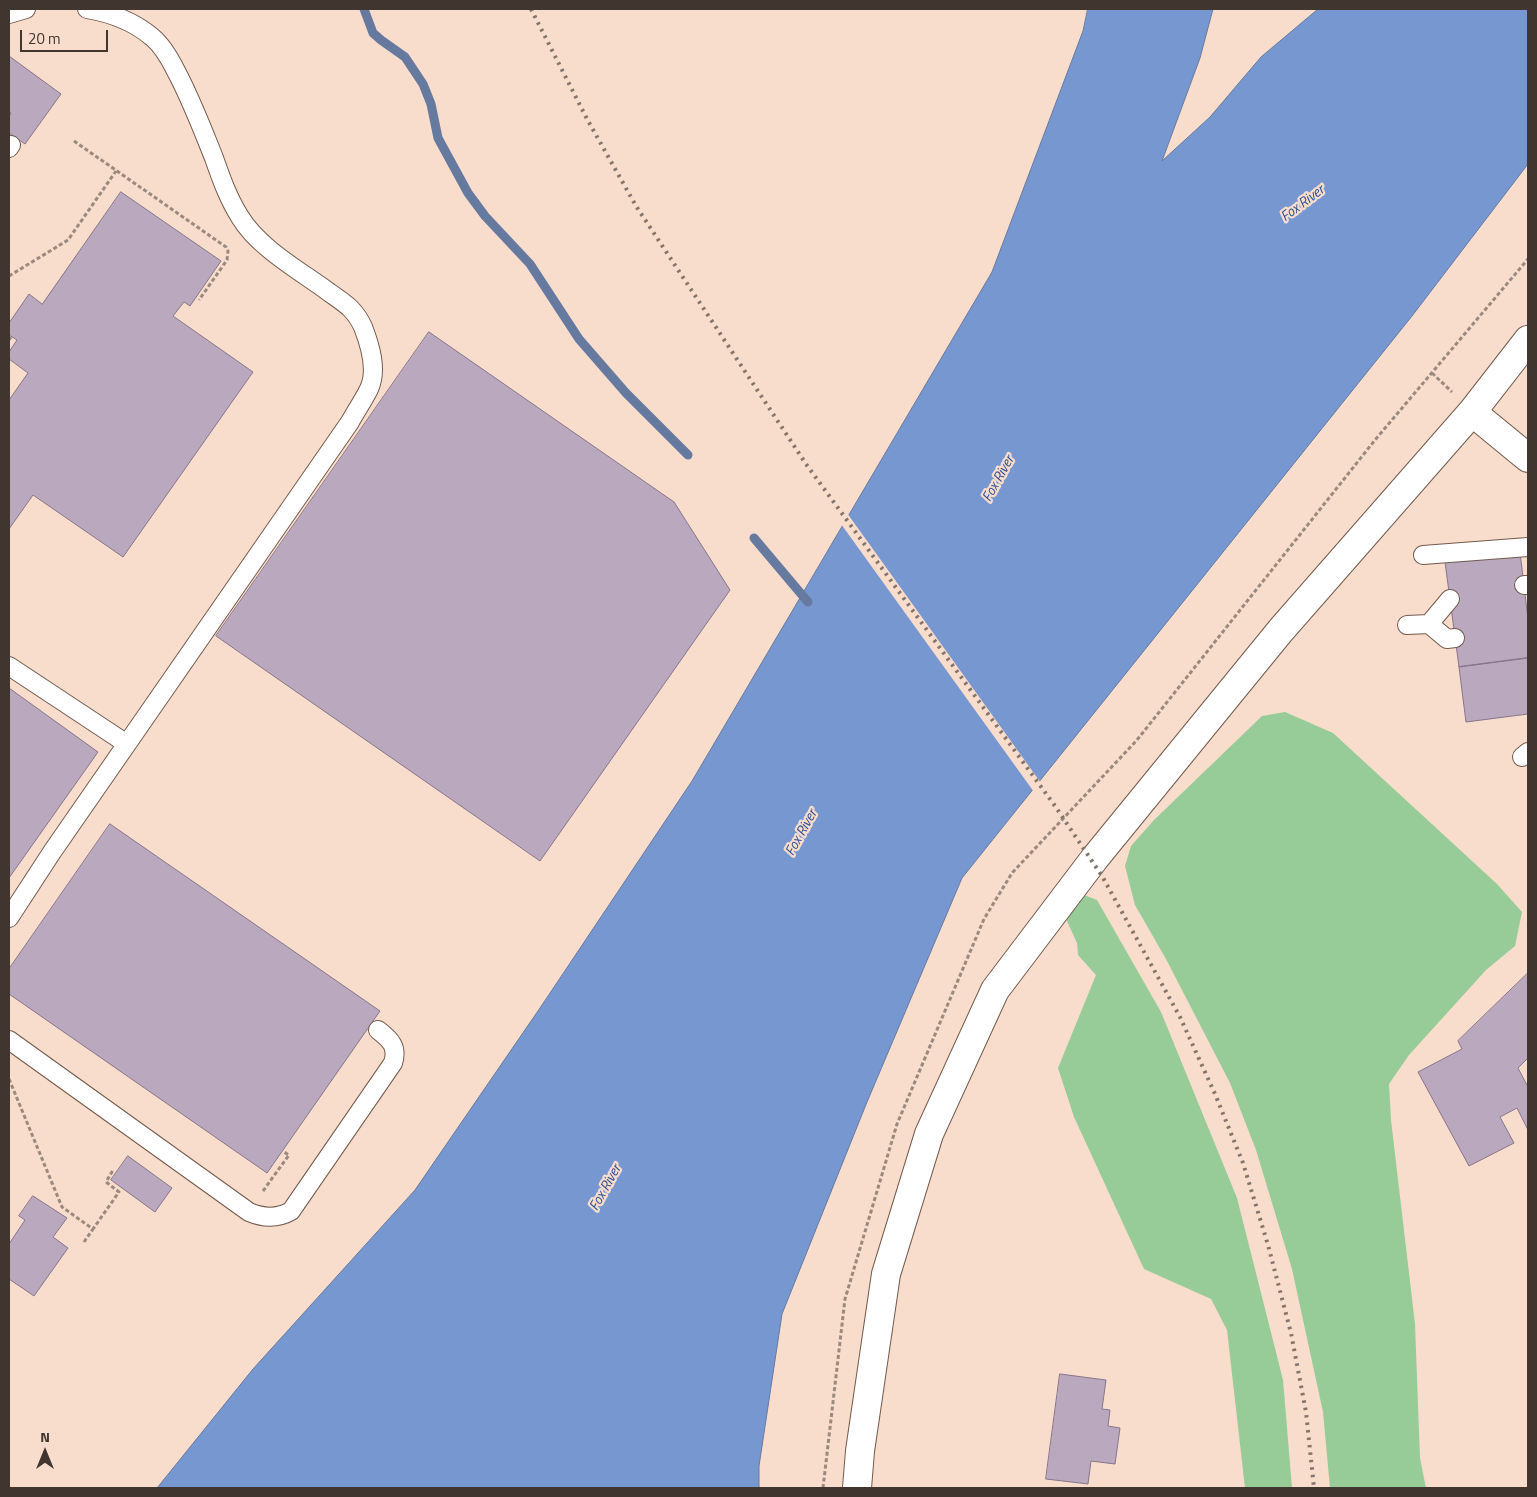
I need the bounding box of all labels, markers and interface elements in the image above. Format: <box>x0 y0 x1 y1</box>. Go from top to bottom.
scale bar <box>22 20 110 52</box>
text: 20 m <box>28 27 61 50</box>
water label: Fox River <box>1278 182 1328 226</box>
water label: Fox River <box>980 453 1018 505</box>
water label: Fox River <box>783 807 821 859</box>
water label: Fox River <box>587 1162 625 1214</box>
text: N <box>40 1426 50 1447</box>
north arrow <box>20 1427 70 1477</box>

